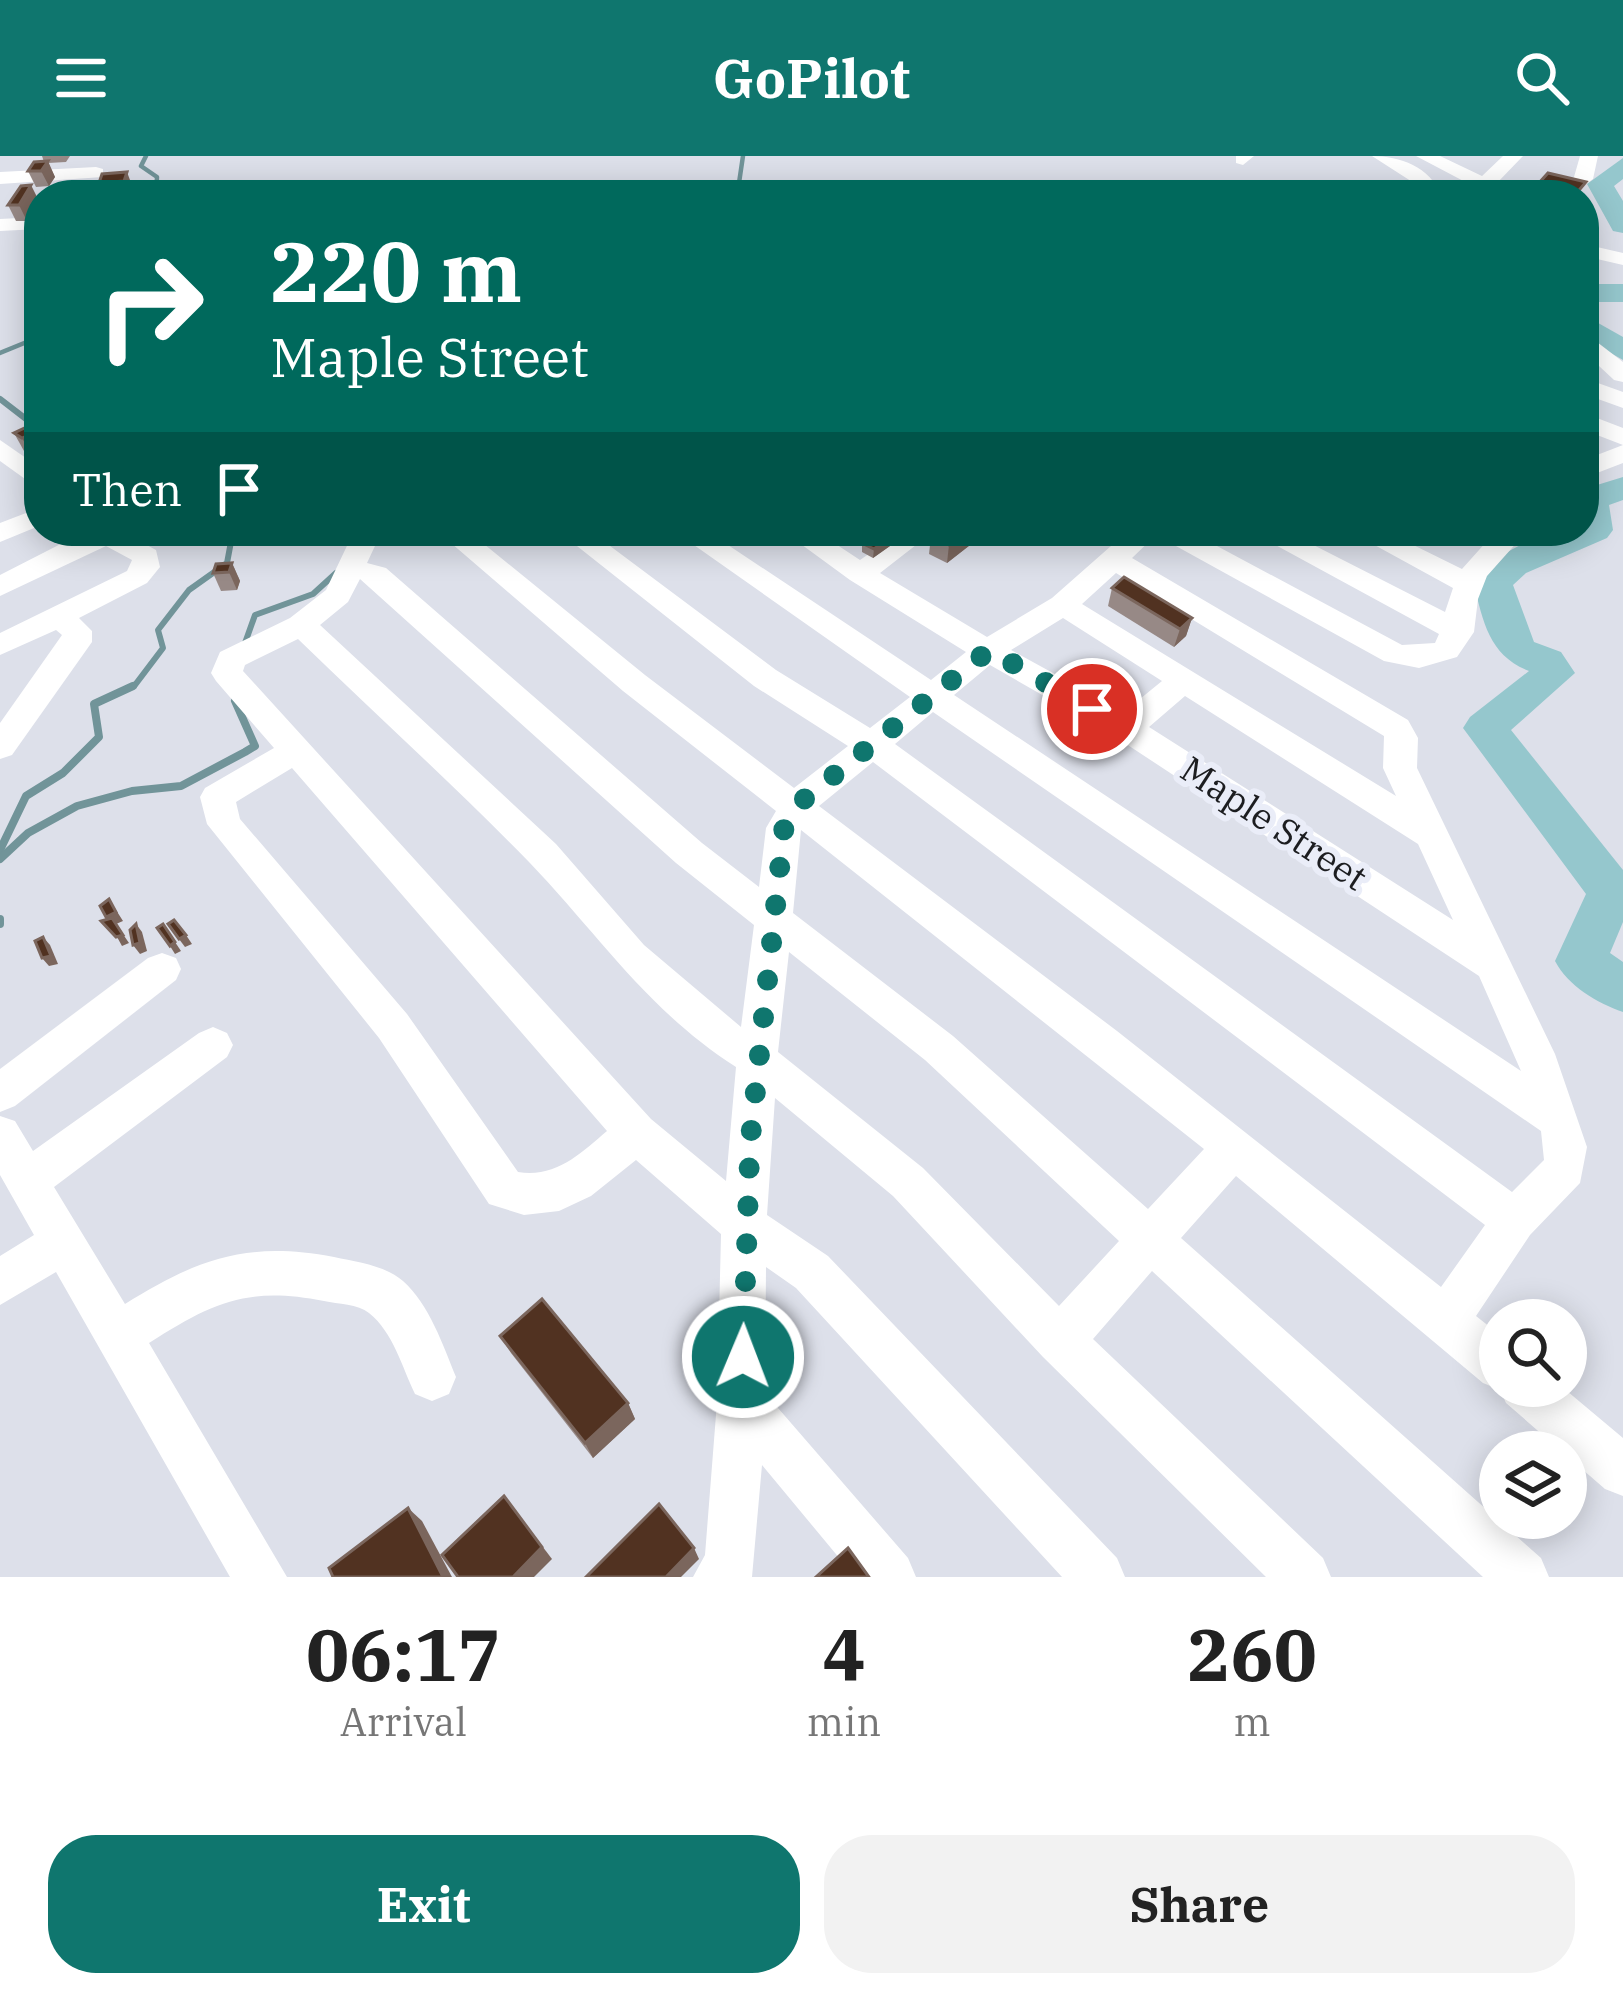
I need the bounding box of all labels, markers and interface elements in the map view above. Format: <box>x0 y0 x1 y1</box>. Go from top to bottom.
text: GoPilot <box>713 43 910 113</box>
icon: menu <box>48 45 114 111</box>
icon: search <box>1509 45 1575 111</box>
text: 220 m <box>270 216 522 325</box>
icon: right <box>72 228 228 384</box>
text: Maple Street <box>270 322 589 392</box>
icon: arrive <box>206 456 272 522</box>
text: Then <box>72 460 182 518</box>
pin <box>1041 658 1143 760</box>
icon: arrive <box>1059 676 1125 742</box>
street label: Maple Street <box>1172 745 1376 900</box>
position arrow <box>680 1294 806 1420</box>
map controls <box>1479 1299 1587 1539</box>
button: search <box>1479 1299 1587 1407</box>
button: layers <box>1479 1431 1587 1539</box>
text: 06:17 <box>306 1607 501 1701</box>
text: 4 <box>822 1607 866 1701</box>
text: 260 <box>1187 1607 1317 1701</box>
text: Arrival <box>340 1696 467 1747</box>
text: min <box>807 1696 881 1747</box>
text: m <box>1234 1696 1271 1747</box>
button: Exit <box>48 1835 800 1973</box>
button: Share <box>824 1835 1575 1973</box>

